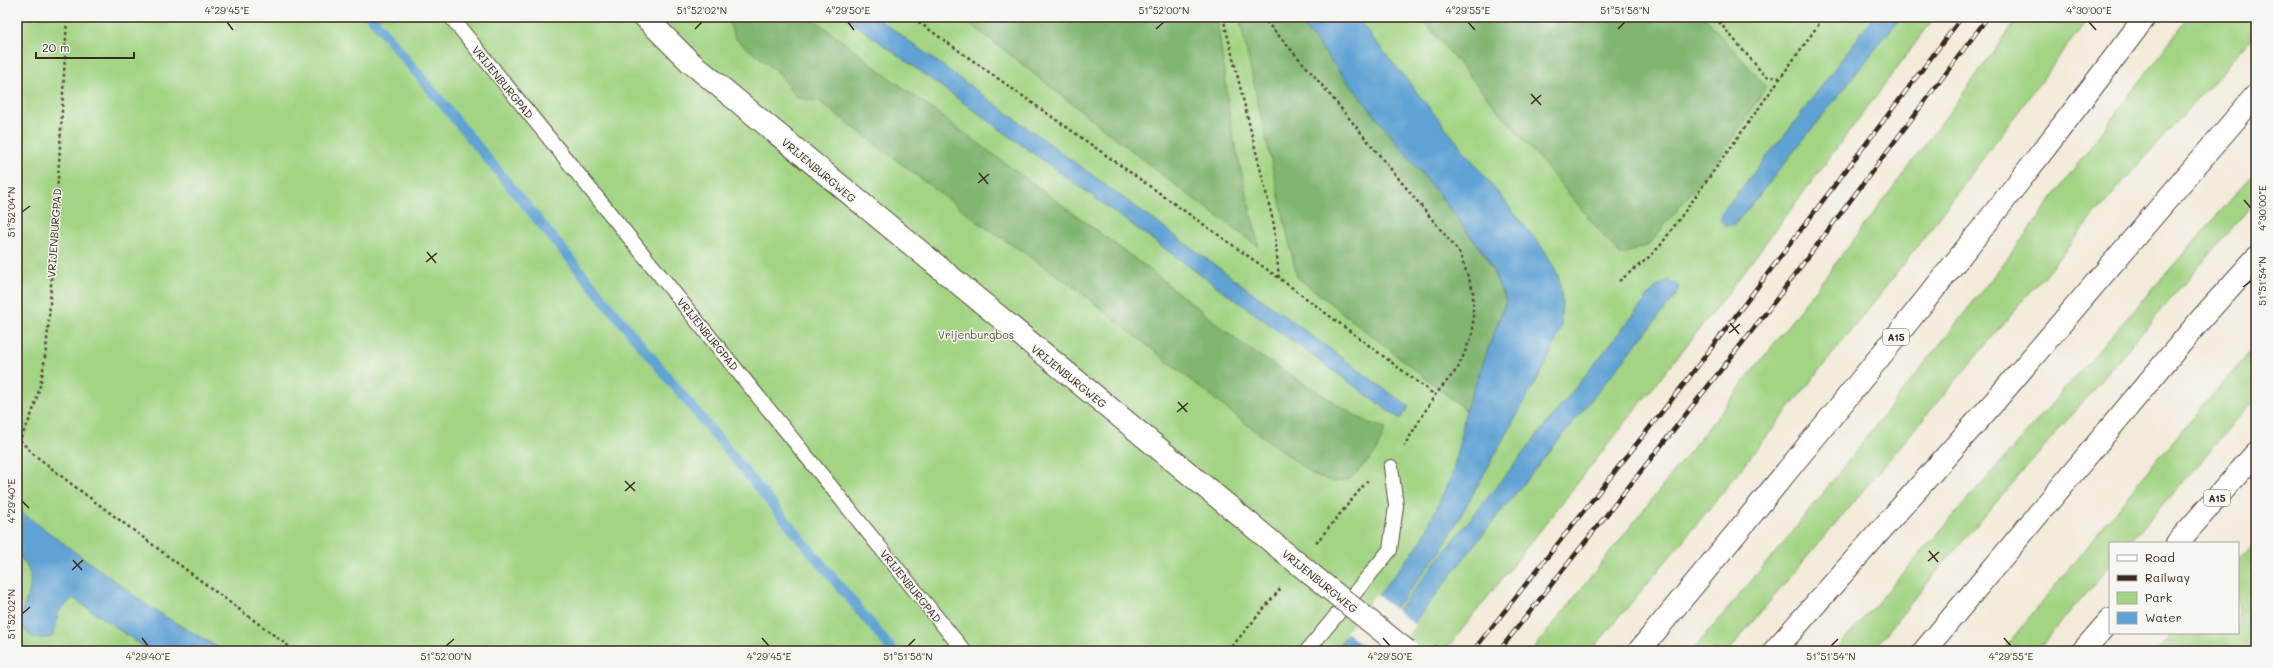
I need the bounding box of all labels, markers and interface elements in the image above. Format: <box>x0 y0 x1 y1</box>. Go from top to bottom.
text: 4°29'45"E <box>205 3 249 17</box>
text: 51°52'02"N <box>677 3 727 17</box>
text: 4°29'50"E <box>826 3 871 17</box>
text: 51°52'00"N <box>1138 3 1190 17</box>
text: 4°29'55"E <box>1446 3 1490 17</box>
text: 51°51'58"N <box>1600 3 1650 17</box>
text: 4°30'00"E <box>2066 3 2112 17</box>
scale bar <box>36 34 134 60</box>
text: 20 m <box>42 39 70 55</box>
street label: VRIJENBURGPAD <box>469 42 537 122</box>
street label: VRIJENBURGWEG <box>779 134 859 206</box>
text: 4°30'00"E <box>2255 185 2269 231</box>
text: 51°52'04"N <box>4 187 18 237</box>
street label: VRIJENBURGPAD <box>43 188 65 278</box>
text: 51°51'54"N <box>2255 256 2269 306</box>
street label: VRIJENBURGPAD <box>674 294 742 374</box>
park label: Vrijenburgbos <box>938 327 1014 342</box>
road number: A15 <box>1883 329 1909 345</box>
street label: VRIJENBURGWEG <box>1028 341 1110 411</box>
text: 4°29'40"E <box>4 478 18 523</box>
road number: A15 <box>2204 490 2230 506</box>
legend <box>2109 542 2239 634</box>
street label: VRIJENBURGPAD <box>877 546 945 626</box>
street label: VRIJENBURGWEG <box>1279 546 1361 616</box>
text: Road <box>2145 549 2175 565</box>
text: Railway <box>2145 569 2190 585</box>
text: 51°52'02"N <box>4 589 18 639</box>
text: Park <box>2145 589 2172 605</box>
text: Water <box>2145 609 2182 625</box>
text: 4°29'40"E <box>126 649 171 663</box>
text: 51°52'00"N <box>420 649 472 663</box>
text: 4°29'45"E <box>747 649 791 663</box>
text: 51°51'58"N <box>883 649 933 663</box>
text: 4°29'50"E <box>1368 649 1413 663</box>
text: 51°51'54"N <box>1806 649 1856 663</box>
text: 4°29'55"E <box>1989 649 2033 663</box>

